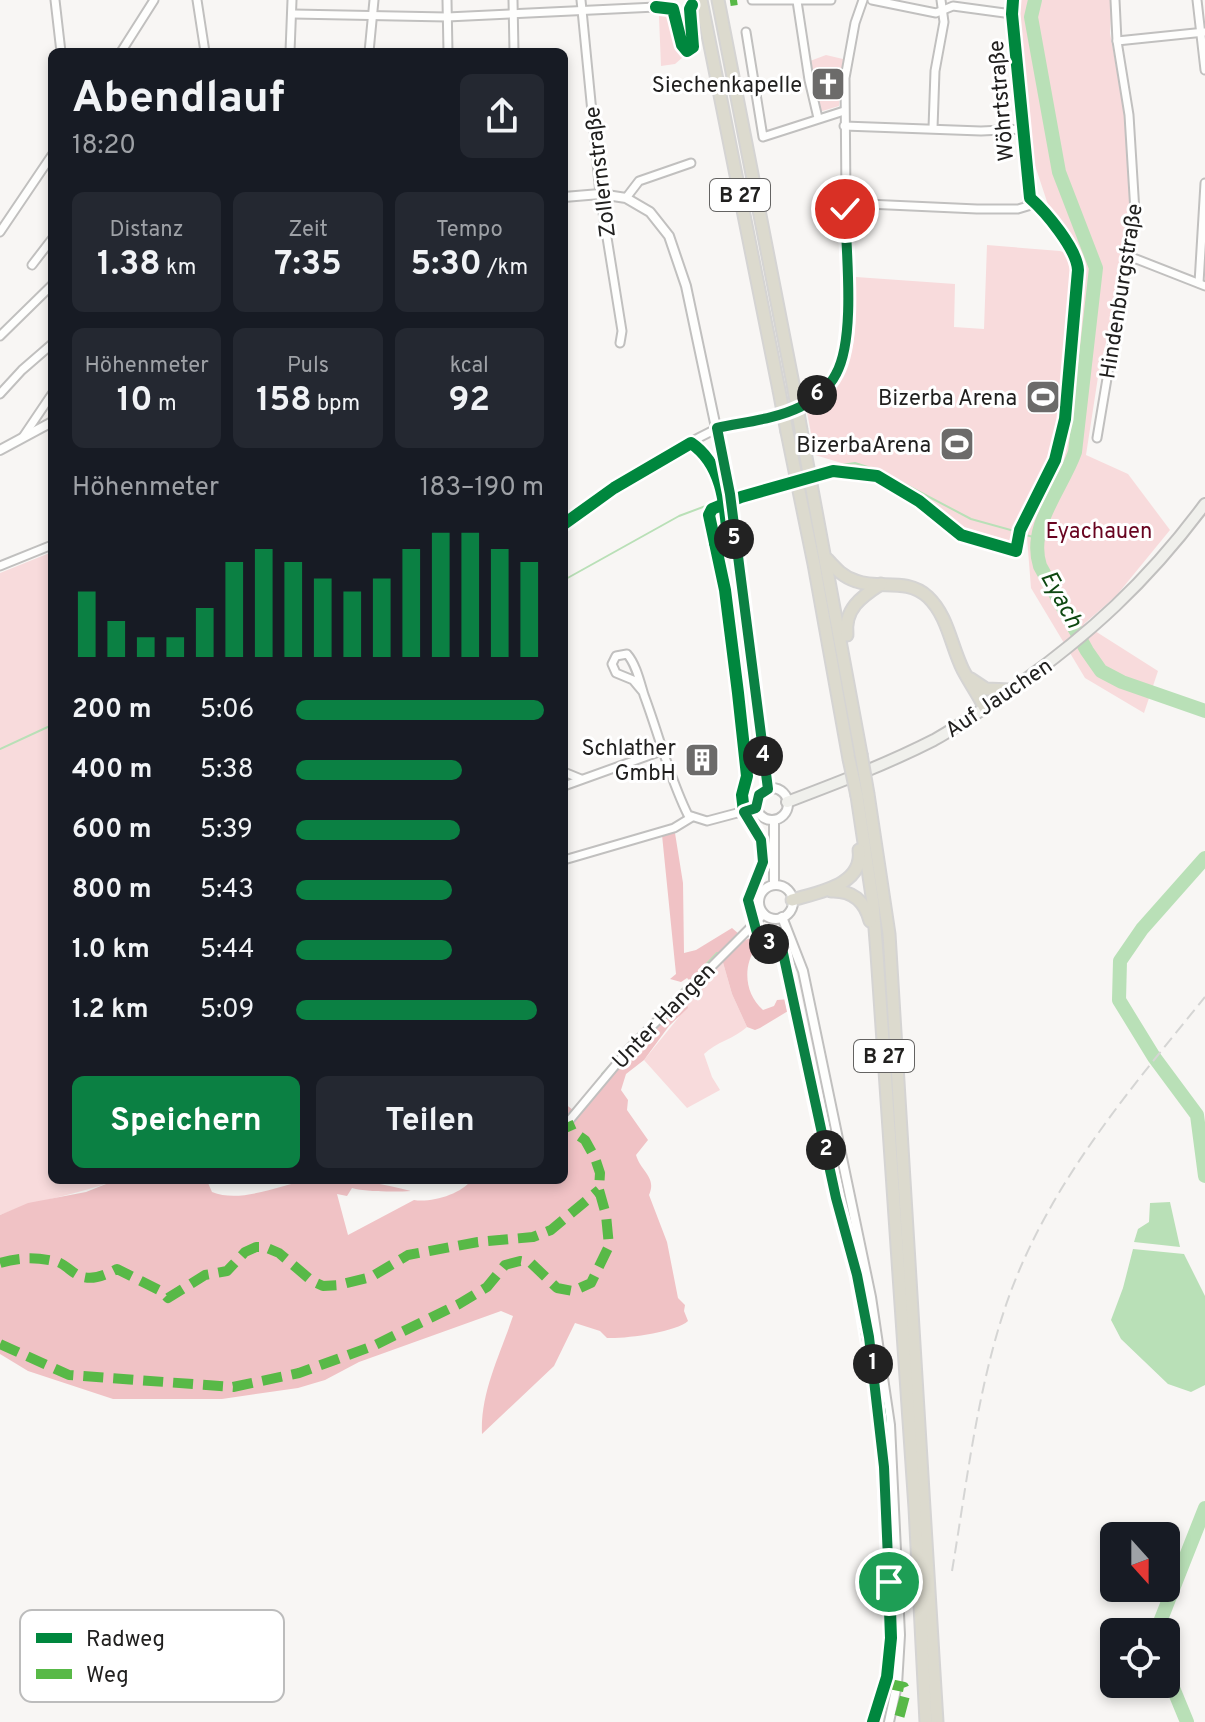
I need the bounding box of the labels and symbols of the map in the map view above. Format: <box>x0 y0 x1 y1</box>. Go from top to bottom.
street label: Wöhrtstraße <box>984 39 1021 162</box>
church icon: Siechenkapelle <box>809 65 847 103</box>
place label: Siechenkapelle <box>652 73 802 100</box>
street label: Zollernstraße <box>580 105 623 239</box>
pin <box>811 175 879 243</box>
road number: B 27 <box>710 179 770 211</box>
street label: Hindenburgstraße <box>1095 202 1150 381</box>
pin: 6 <box>797 375 837 415</box>
sports icon: Bizerba Arena <box>1024 378 1062 416</box>
place label: Bizerba Arena <box>878 386 1017 413</box>
sports icon: BizerbaArena <box>938 425 976 463</box>
place label: BizerbaArena <box>796 433 931 460</box>
pin: 5 <box>714 519 754 559</box>
park label: Eyachauen <box>1046 519 1152 546</box>
water label: Eyach <box>1032 566 1088 634</box>
street label: Auf Jauchen <box>941 653 1058 745</box>
place label: Schlather GmbH <box>582 736 676 788</box>
pin: 4 <box>743 736 783 776</box>
building icon: Schlather GmbH <box>683 741 721 779</box>
pin: 3 <box>749 924 789 964</box>
street label: Unter Hangen <box>607 958 722 1075</box>
road number: B 27 <box>854 1040 914 1072</box>
pin: 2 <box>806 1130 846 1170</box>
pin: 1 <box>853 1344 893 1384</box>
north arrow <box>1100 1522 1180 1602</box>
pin <box>855 1548 923 1616</box>
legend <box>20 1610 284 1702</box>
text: Radweg <box>86 1627 165 1654</box>
text: Weg <box>86 1663 129 1690</box>

